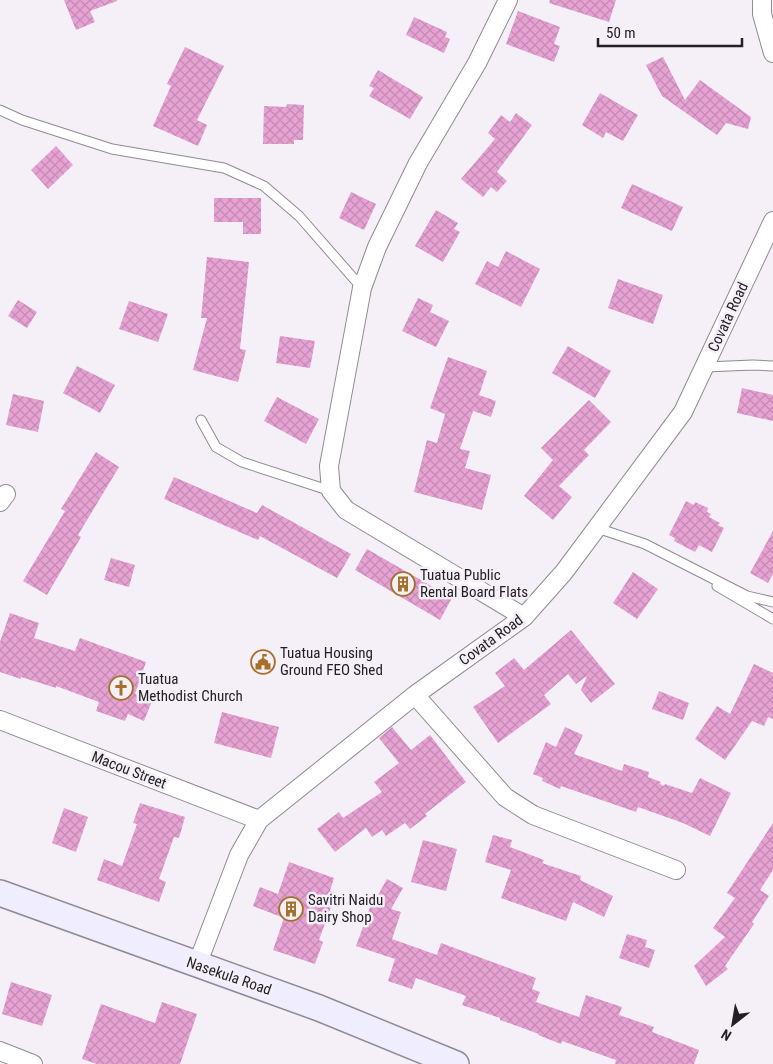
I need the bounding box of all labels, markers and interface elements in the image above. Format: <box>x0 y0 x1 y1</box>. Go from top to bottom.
scale bar <box>598 15 742 47</box>
text: 50 m <box>606 24 636 42</box>
street label: Covata Road <box>704 279 752 355</box>
place label: Tuatua Public Rental Board Flats <box>420 566 528 601</box>
building icon: Tuatua Public Rental Board Flats <box>390 571 416 597</box>
street label: Covata Road <box>456 611 526 669</box>
place label: Tuatua Housing Ground FEO Shed <box>280 644 383 679</box>
public building icon: Tuatua Housing Ground FEO Shed <box>250 649 276 675</box>
place label: Tuatua Methodist Church <box>138 670 243 705</box>
church icon: Tuatua Methodist Church <box>108 675 134 701</box>
street label: Macou Street <box>89 747 169 793</box>
place label: Savitri Naidu Dairy Shop <box>308 891 383 926</box>
building icon: Savitri Naidu Dairy Shop <box>278 896 304 922</box>
street label: Nasekula Road <box>184 953 274 999</box>
north arrow <box>708 999 758 1049</box>
text: N <box>719 1026 734 1044</box>

